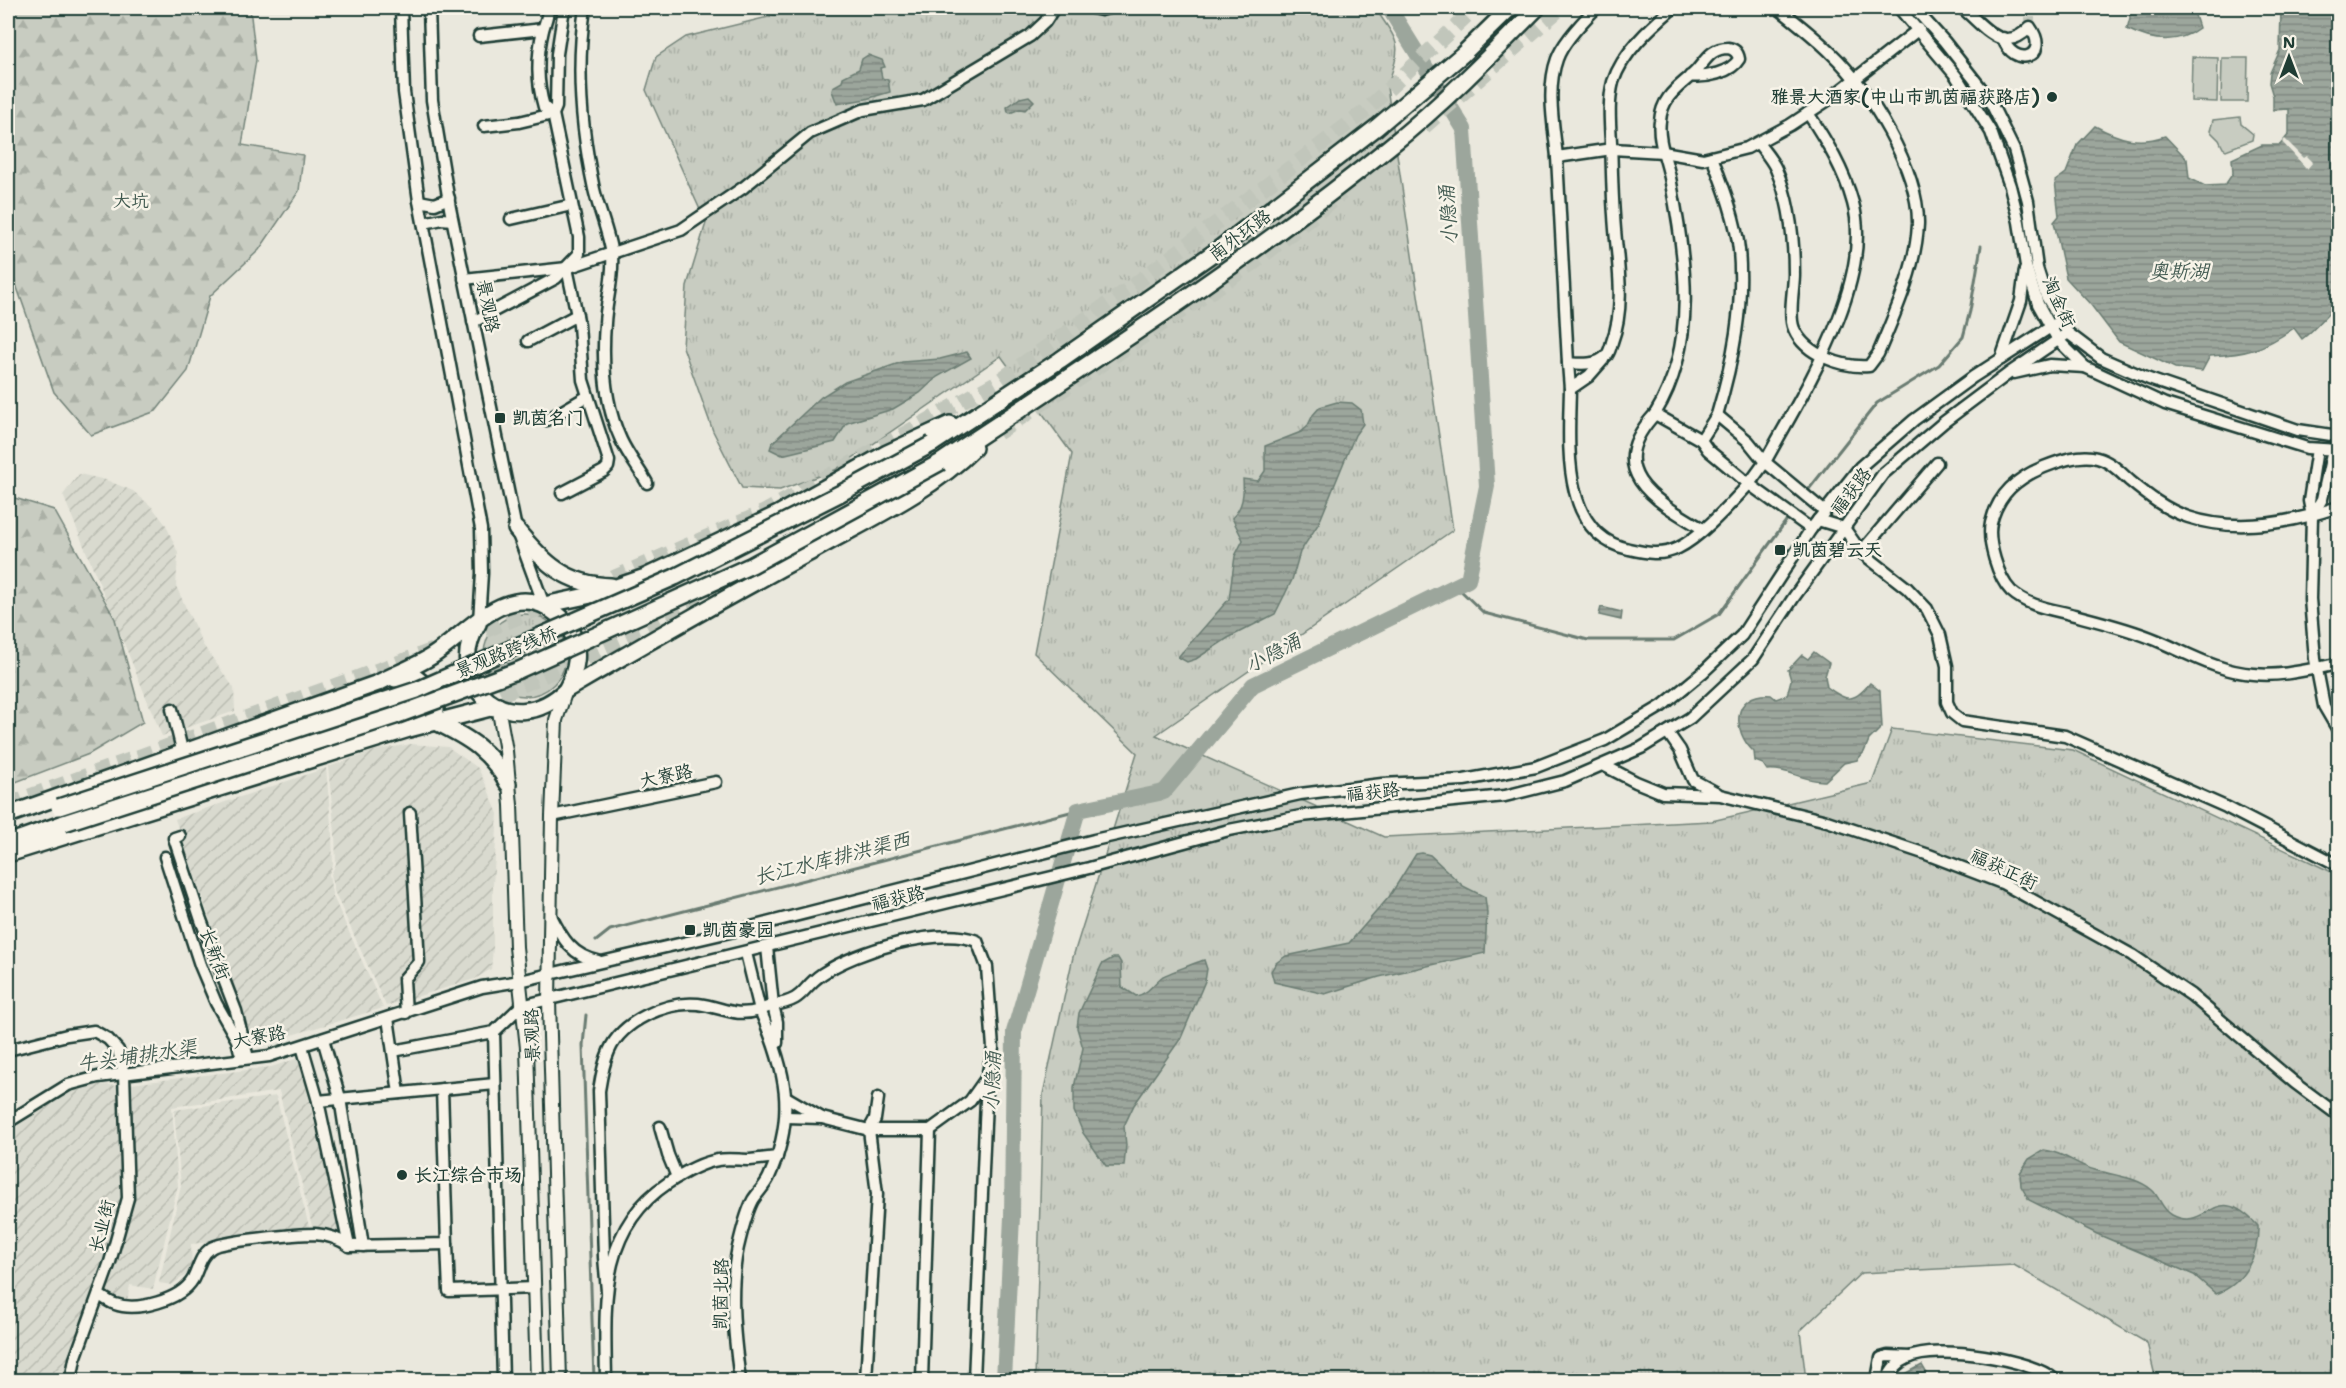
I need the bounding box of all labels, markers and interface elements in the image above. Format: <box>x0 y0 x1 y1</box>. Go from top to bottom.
north arrow <box>2259 27 2319 87</box>
text: N <box>2283 32 2295 53</box>
place label: 雅景大酒家(中山市凯茵福获路店) <box>1771 85 2040 109</box>
marker: 雅景大酒家(中山市凯茵福获路店) <box>2045 90 2059 104</box>
water label: 小隐涌 <box>1433 183 1463 246</box>
park label: 大坑 <box>113 189 149 213</box>
street label: 南外环路 <box>1204 204 1276 266</box>
water label: 奥斯湖 <box>2149 258 2211 284</box>
street label: 淘金街 <box>2037 272 2081 332</box>
street label: 景观路 <box>471 277 505 335</box>
place label: 凯茵名门 <box>512 406 584 430</box>
marker: 凯茵名门 <box>493 411 507 425</box>
street label: 福获路 <box>1825 462 1877 520</box>
place label: 凯茵碧云天 <box>1792 538 1882 562</box>
marker: 凯茵碧云天 <box>1773 543 1787 557</box>
street label: 景观路跨线桥 <box>451 621 561 683</box>
water label: 小隐涌 <box>1240 627 1306 679</box>
street label: 大寮路 <box>637 759 695 793</box>
street label: 福获路 <box>1345 777 1401 807</box>
water label: 长江水库排洪渠西 <box>751 826 914 890</box>
street label: 福获正街 <box>1966 843 2042 895</box>
street label: 福获路 <box>869 880 927 916</box>
place label: 凯茵豪园 <box>702 918 774 942</box>
marker: 凯茵豪园 <box>683 923 697 937</box>
street label: 长新街 <box>194 925 236 983</box>
street label: 景观路 <box>519 1008 545 1062</box>
street label: 大寮路 <box>230 1020 288 1054</box>
water label: 牛头埔排水渠 <box>76 1033 200 1076</box>
water label: 小隐涌 <box>978 1050 1006 1111</box>
place label: 长江综合市场 <box>414 1163 522 1187</box>
marker: 长江综合市场 <box>395 1168 409 1182</box>
street label: 长业街 <box>84 1197 120 1255</box>
street label: 凯茵北路 <box>708 1258 734 1330</box>

